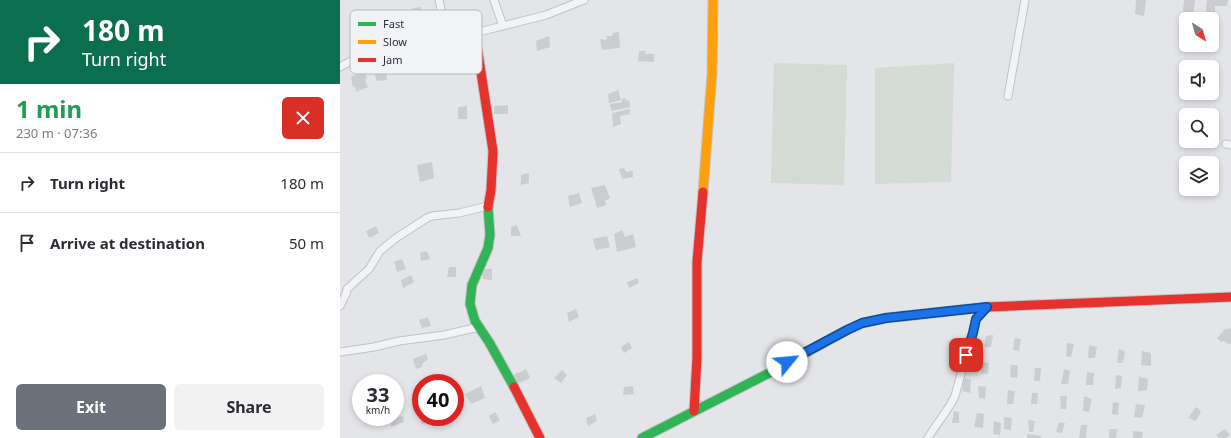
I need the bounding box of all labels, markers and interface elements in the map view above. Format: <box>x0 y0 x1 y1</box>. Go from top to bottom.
legend <box>350 10 482 74</box>
text: 180 m <box>82 11 165 49</box>
north arrow <box>1179 12 1219 52</box>
map controls <box>1179 12 1219 196</box>
icon: right <box>16 16 68 68</box>
text: Fast <box>383 16 404 31</box>
text: Slow <box>383 34 407 49</box>
text: Turn right <box>82 47 166 71</box>
text: Jam <box>382 52 402 67</box>
button: sound <box>1179 60 1219 100</box>
text: 1 min <box>16 92 82 125</box>
button: close <box>282 97 324 139</box>
button: search <box>1179 108 1219 148</box>
text: 230 m · 07:36 <box>16 124 97 142</box>
button: layers <box>1179 156 1219 196</box>
icon: right <box>16 172 38 194</box>
text: Turn right <box>50 173 125 193</box>
text: 180 m <box>280 173 324 193</box>
icon: arrive <box>16 232 38 254</box>
text: Arrive at destination <box>50 233 205 253</box>
text: 50 m <box>289 233 324 253</box>
pin <box>949 338 983 372</box>
position arrow <box>766 341 808 383</box>
icon: arrive <box>955 344 977 366</box>
speed limit sign: 40 <box>412 374 464 426</box>
text: 33 <box>367 381 389 408</box>
button: Exit <box>16 384 166 430</box>
button: Share <box>174 384 324 430</box>
text: km/h <box>366 403 390 417</box>

